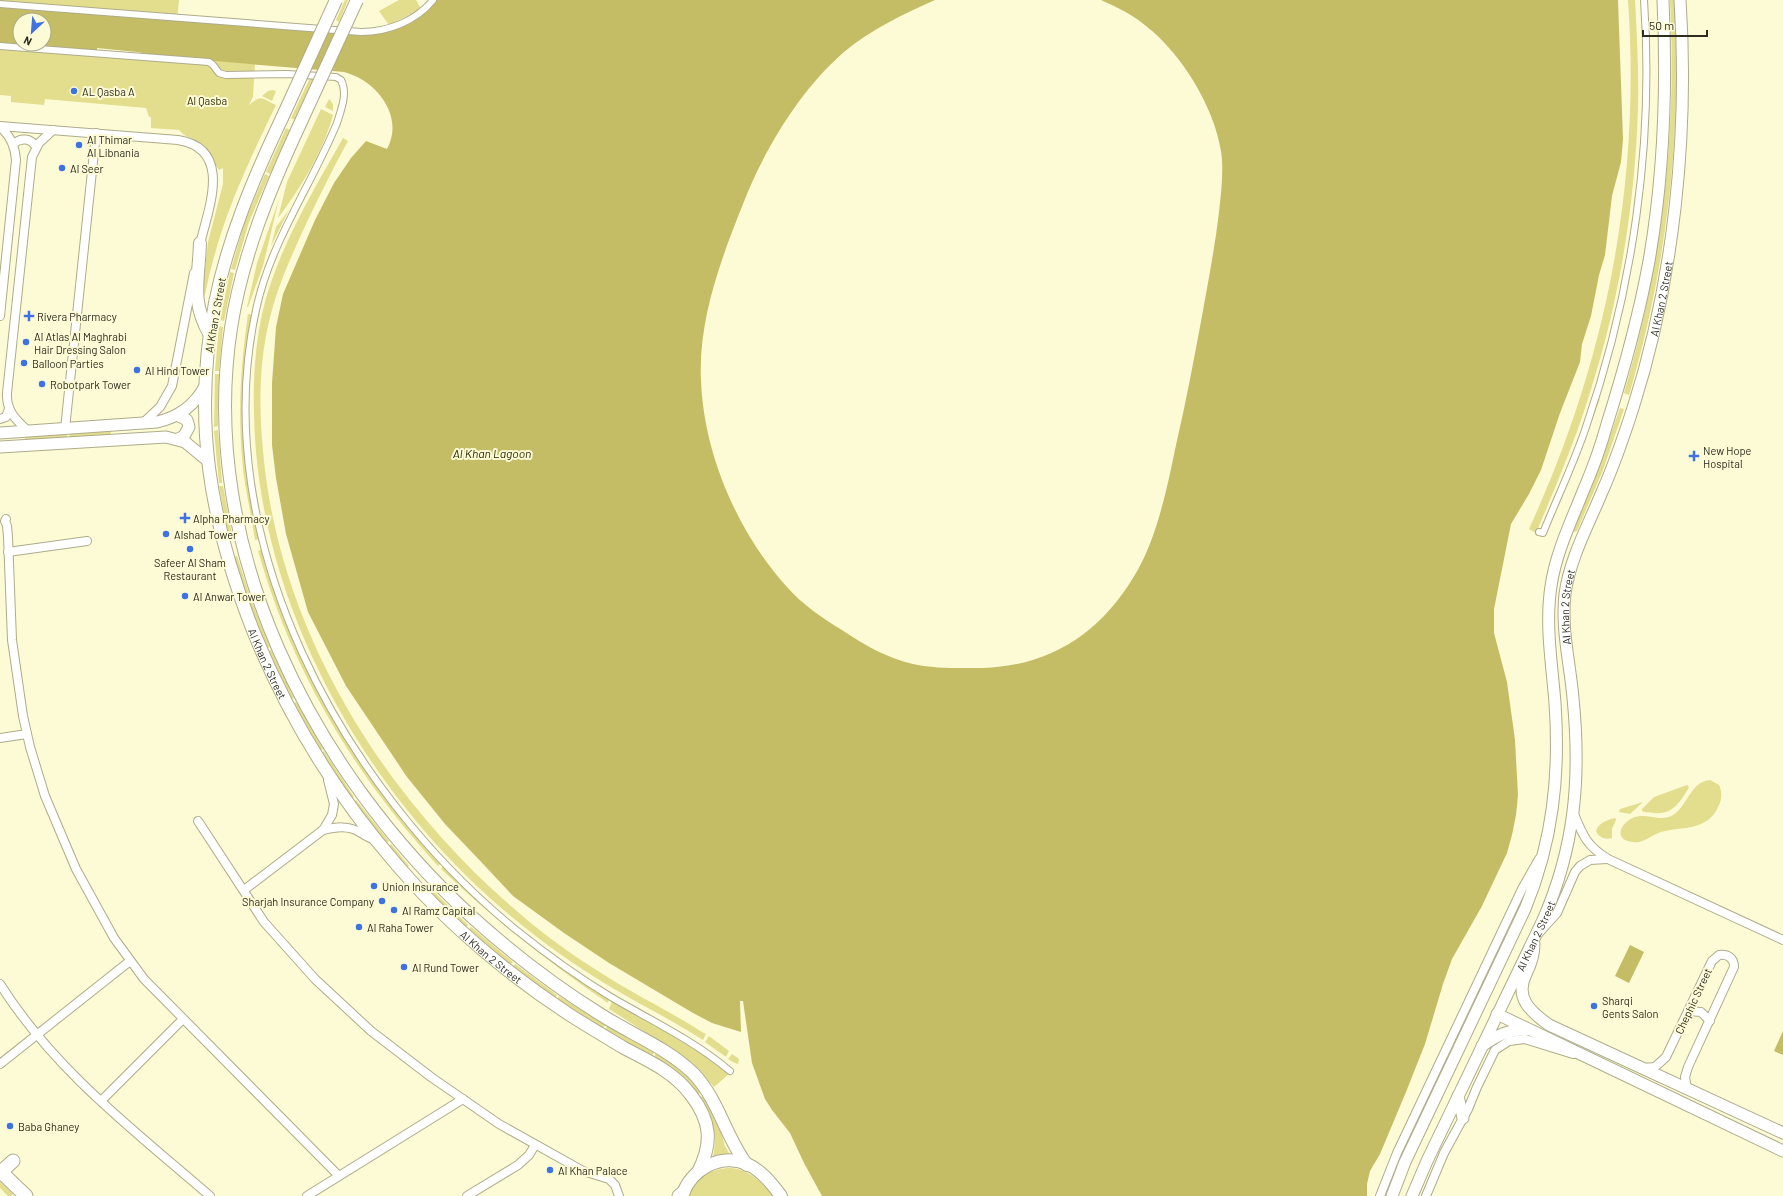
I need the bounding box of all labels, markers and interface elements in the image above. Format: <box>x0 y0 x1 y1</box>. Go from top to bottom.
north arrow <box>12 12 52 52</box>
scale bar <box>1643 12 1707 38</box>
text: 50 m <box>1649 18 1674 32</box>
text: N <box>21 34 34 49</box>
place label: AL Qasba A <box>82 85 135 98</box>
marker: AL Qasba A <box>69 86 79 96</box>
park label: Al Qasba <box>187 94 227 107</box>
place label: Al Thimar Al Libnania <box>87 133 139 159</box>
marker: Al Thimar Al Libnania <box>74 140 84 150</box>
place label: Al Seer <box>70 162 104 175</box>
marker: Al Seer <box>57 163 67 173</box>
street label: Al Khan 2 Street <box>1647 260 1674 337</box>
street label: Al Khan 2 Street <box>202 276 228 354</box>
place label: Rivera Pharmacy <box>37 310 117 323</box>
marker: Rivera Pharmacy <box>24 311 34 321</box>
place label: Al Atlas Al Maghrabi Hair Dressing Salon <box>34 330 127 356</box>
marker: Al Atlas Al Maghrabi Hair Dressing Salon <box>21 337 31 347</box>
place label: Balloon Parties <box>32 357 104 370</box>
marker: Balloon Parties <box>19 358 29 368</box>
place label: Al Hind Tower <box>145 364 209 377</box>
marker: Al Hind Tower <box>132 365 142 375</box>
place label: Robotpark Tower <box>50 378 131 391</box>
marker: Robotpark Tower <box>37 379 47 389</box>
place label: New Hope Hospital <box>1703 444 1751 470</box>
water label: Al Khan Lagoon <box>453 446 531 460</box>
marker: New Hope Hospital <box>1688 450 1700 462</box>
place label: Alpha Pharmacy <box>193 512 270 525</box>
marker: Alpha Pharmacy <box>180 513 190 523</box>
place label: Alshad Tower <box>174 528 237 541</box>
marker: Alshad Tower <box>161 529 171 539</box>
marker: Safeer Al Sham Restaurant <box>185 544 195 554</box>
place label: Safeer Al Sham Restaurant <box>154 556 226 582</box>
street label: Al Khan 2 Street <box>1557 568 1577 645</box>
place label: Al Anwar Tower <box>193 590 265 603</box>
marker: Al Anwar Tower <box>180 591 190 601</box>
street label: Al Khan 2 Street <box>246 626 290 701</box>
place label: Union Insurance <box>382 880 459 893</box>
marker: Union Insurance <box>369 881 379 891</box>
place label: Sharjah Insurance Company <box>242 895 374 908</box>
marker: Sharjah Insurance Company <box>377 896 387 906</box>
street label: Al Khan 2 Street <box>1513 899 1557 973</box>
place label: Al Ramz Capital <box>402 904 475 917</box>
marker: Al Ramz Capital <box>389 905 399 915</box>
place label: Al Raha Tower <box>367 921 433 934</box>
marker: Al Raha Tower <box>354 922 364 932</box>
street label: Al Khan 2 Street <box>458 927 525 986</box>
place label: Al Rund Tower <box>412 961 479 974</box>
marker: Al Rund Tower <box>399 962 409 972</box>
street label: Chephic Street <box>1672 966 1714 1036</box>
place label: Sharqi Gents Salon <box>1602 994 1659 1020</box>
marker: Sharqi Gents Salon <box>1589 1001 1599 1011</box>
place label: Baba Ghaney <box>18 1120 79 1133</box>
marker: Baba Ghaney <box>5 1121 15 1131</box>
place label: Al Khan Palace <box>558 1164 628 1177</box>
marker: Al Khan Palace <box>545 1165 555 1175</box>

